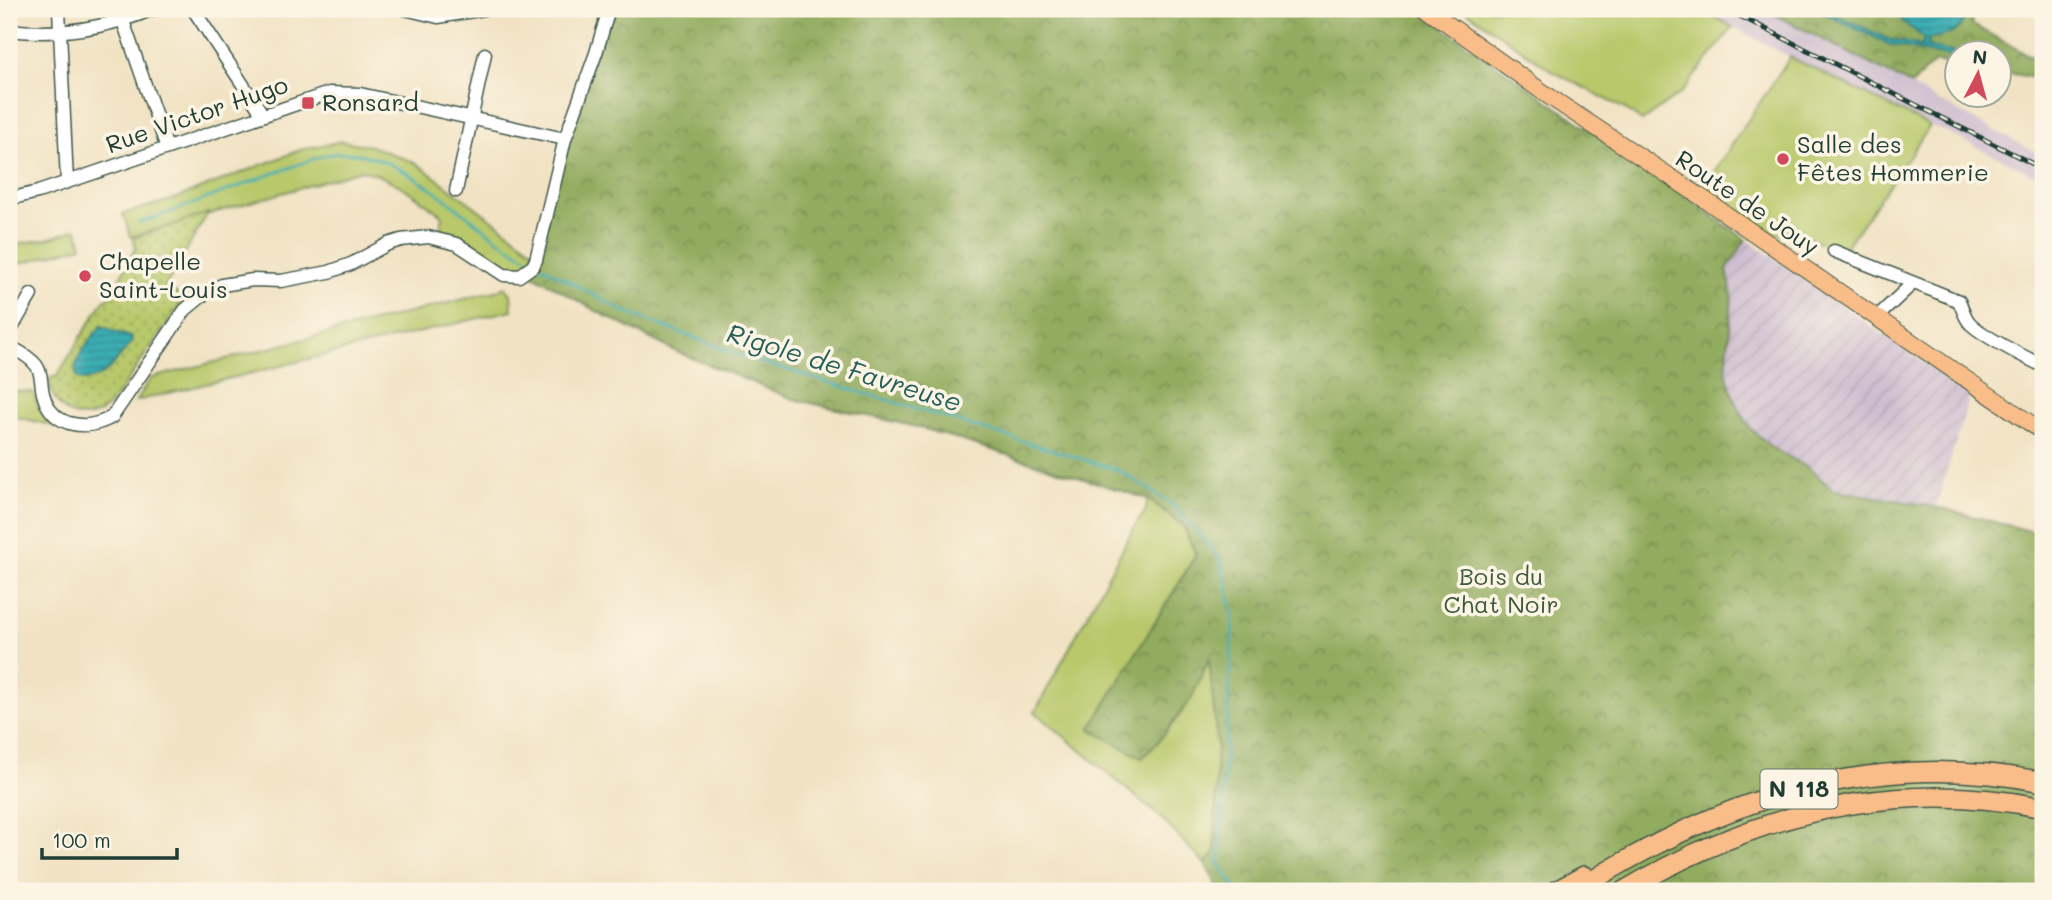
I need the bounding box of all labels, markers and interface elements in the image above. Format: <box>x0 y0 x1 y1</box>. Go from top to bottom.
north arrow <box>1944 38 2014 108</box>
text: N <box>1971 43 1988 70</box>
street label: Rue Victor Hugo <box>101 68 292 159</box>
place label: Ronsard <box>322 86 419 117</box>
marker: Ronsard <box>300 95 316 111</box>
place label: Salle des Fêtes Hommerie <box>1797 128 1989 187</box>
street label: Route de Jouy <box>1670 142 1826 261</box>
marker: Salle des Fêtes Hommerie <box>1775 151 1791 167</box>
place label: Chapelle Saint-Louis <box>99 245 228 304</box>
marker: Chapelle Saint-Louis <box>77 268 93 284</box>
water label: Rigole de Favreuse <box>723 315 966 419</box>
park label: Bois du Chat Noir <box>1443 560 1559 619</box>
road number: N 118 <box>1760 769 1838 808</box>
scale bar <box>42 816 177 860</box>
text: 100 m <box>52 826 111 853</box>

